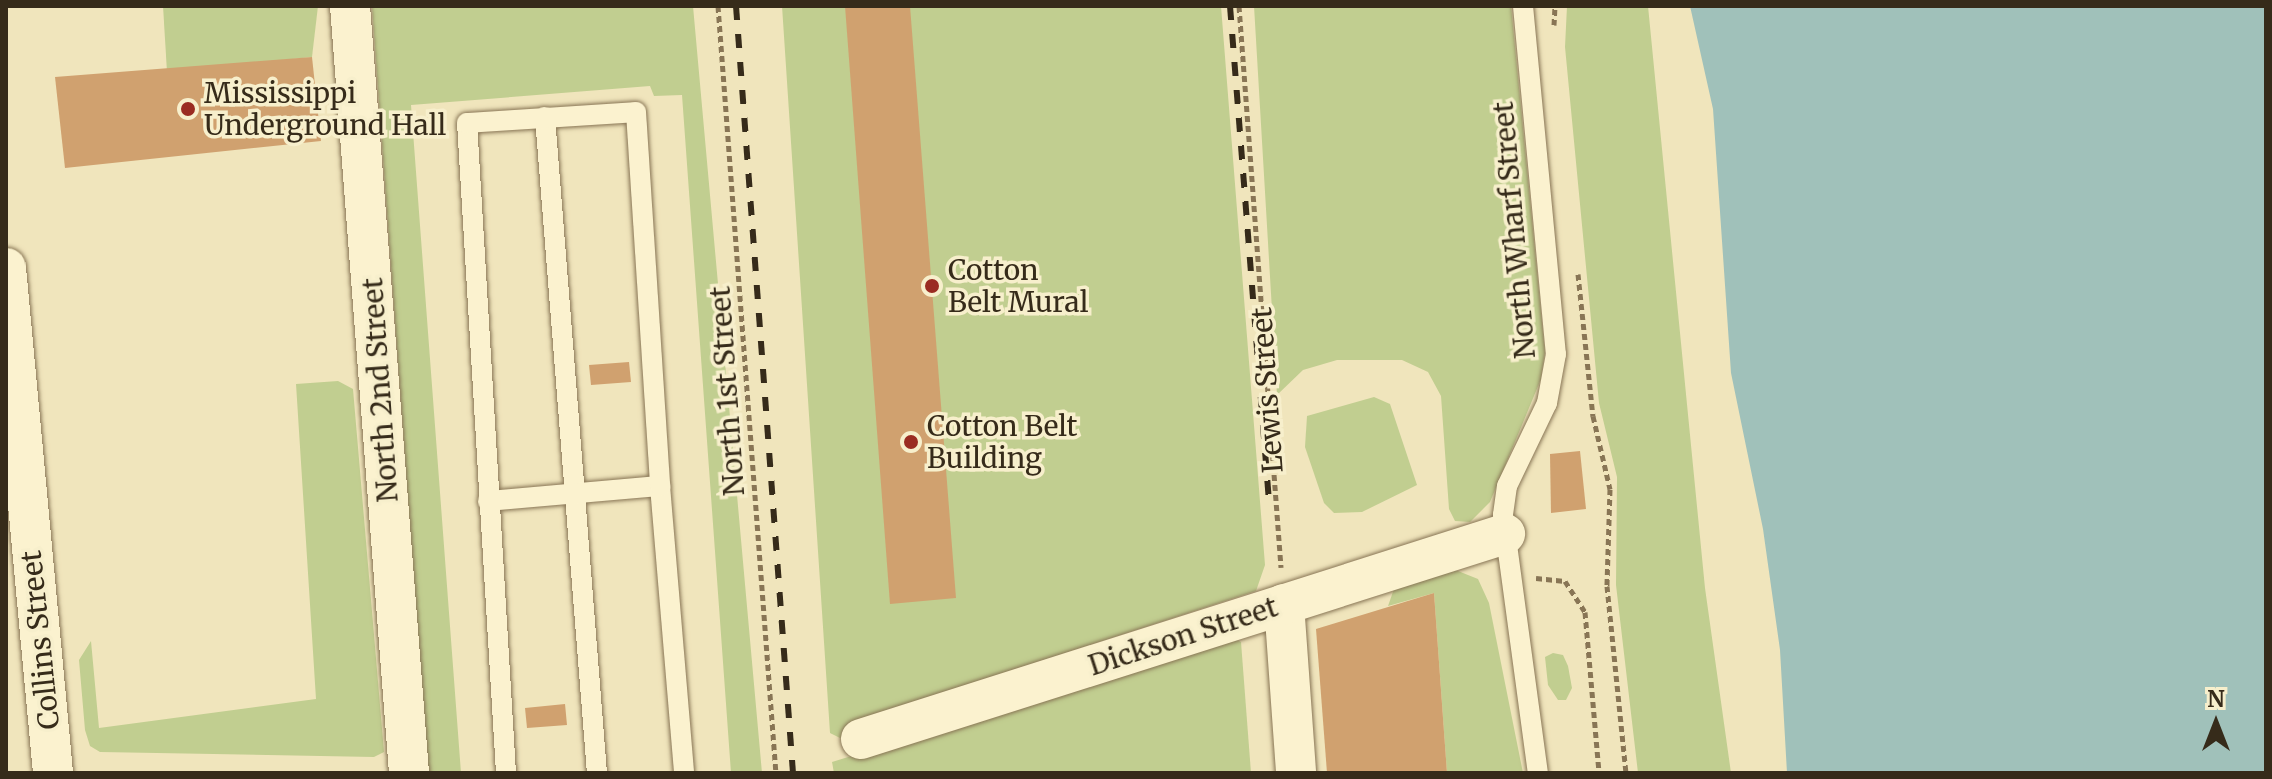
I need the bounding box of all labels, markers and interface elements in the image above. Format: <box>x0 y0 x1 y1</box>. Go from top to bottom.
place label: Mississippi Underground Hall <box>204 76 446 142</box>
marker: Mississippi Underground Hall <box>179 100 197 118</box>
street label: North Wharf Street <box>1486 100 1542 360</box>
place label: Cotton Belt Mural <box>948 253 1088 319</box>
street label: North 2nd Street <box>355 277 405 503</box>
marker: Cotton Belt Mural <box>923 277 941 295</box>
street label: North 1st Street <box>703 285 751 497</box>
street label: Lewis Street <box>1244 306 1290 474</box>
place label: Cotton Belt Building <box>927 409 1078 475</box>
marker: Cotton Belt Building <box>902 433 920 451</box>
street label: Collins Street <box>14 549 66 731</box>
street label: Dickson Street <box>1084 590 1282 682</box>
north arrow <box>2176 683 2256 763</box>
text: N <box>2207 685 2225 713</box>

